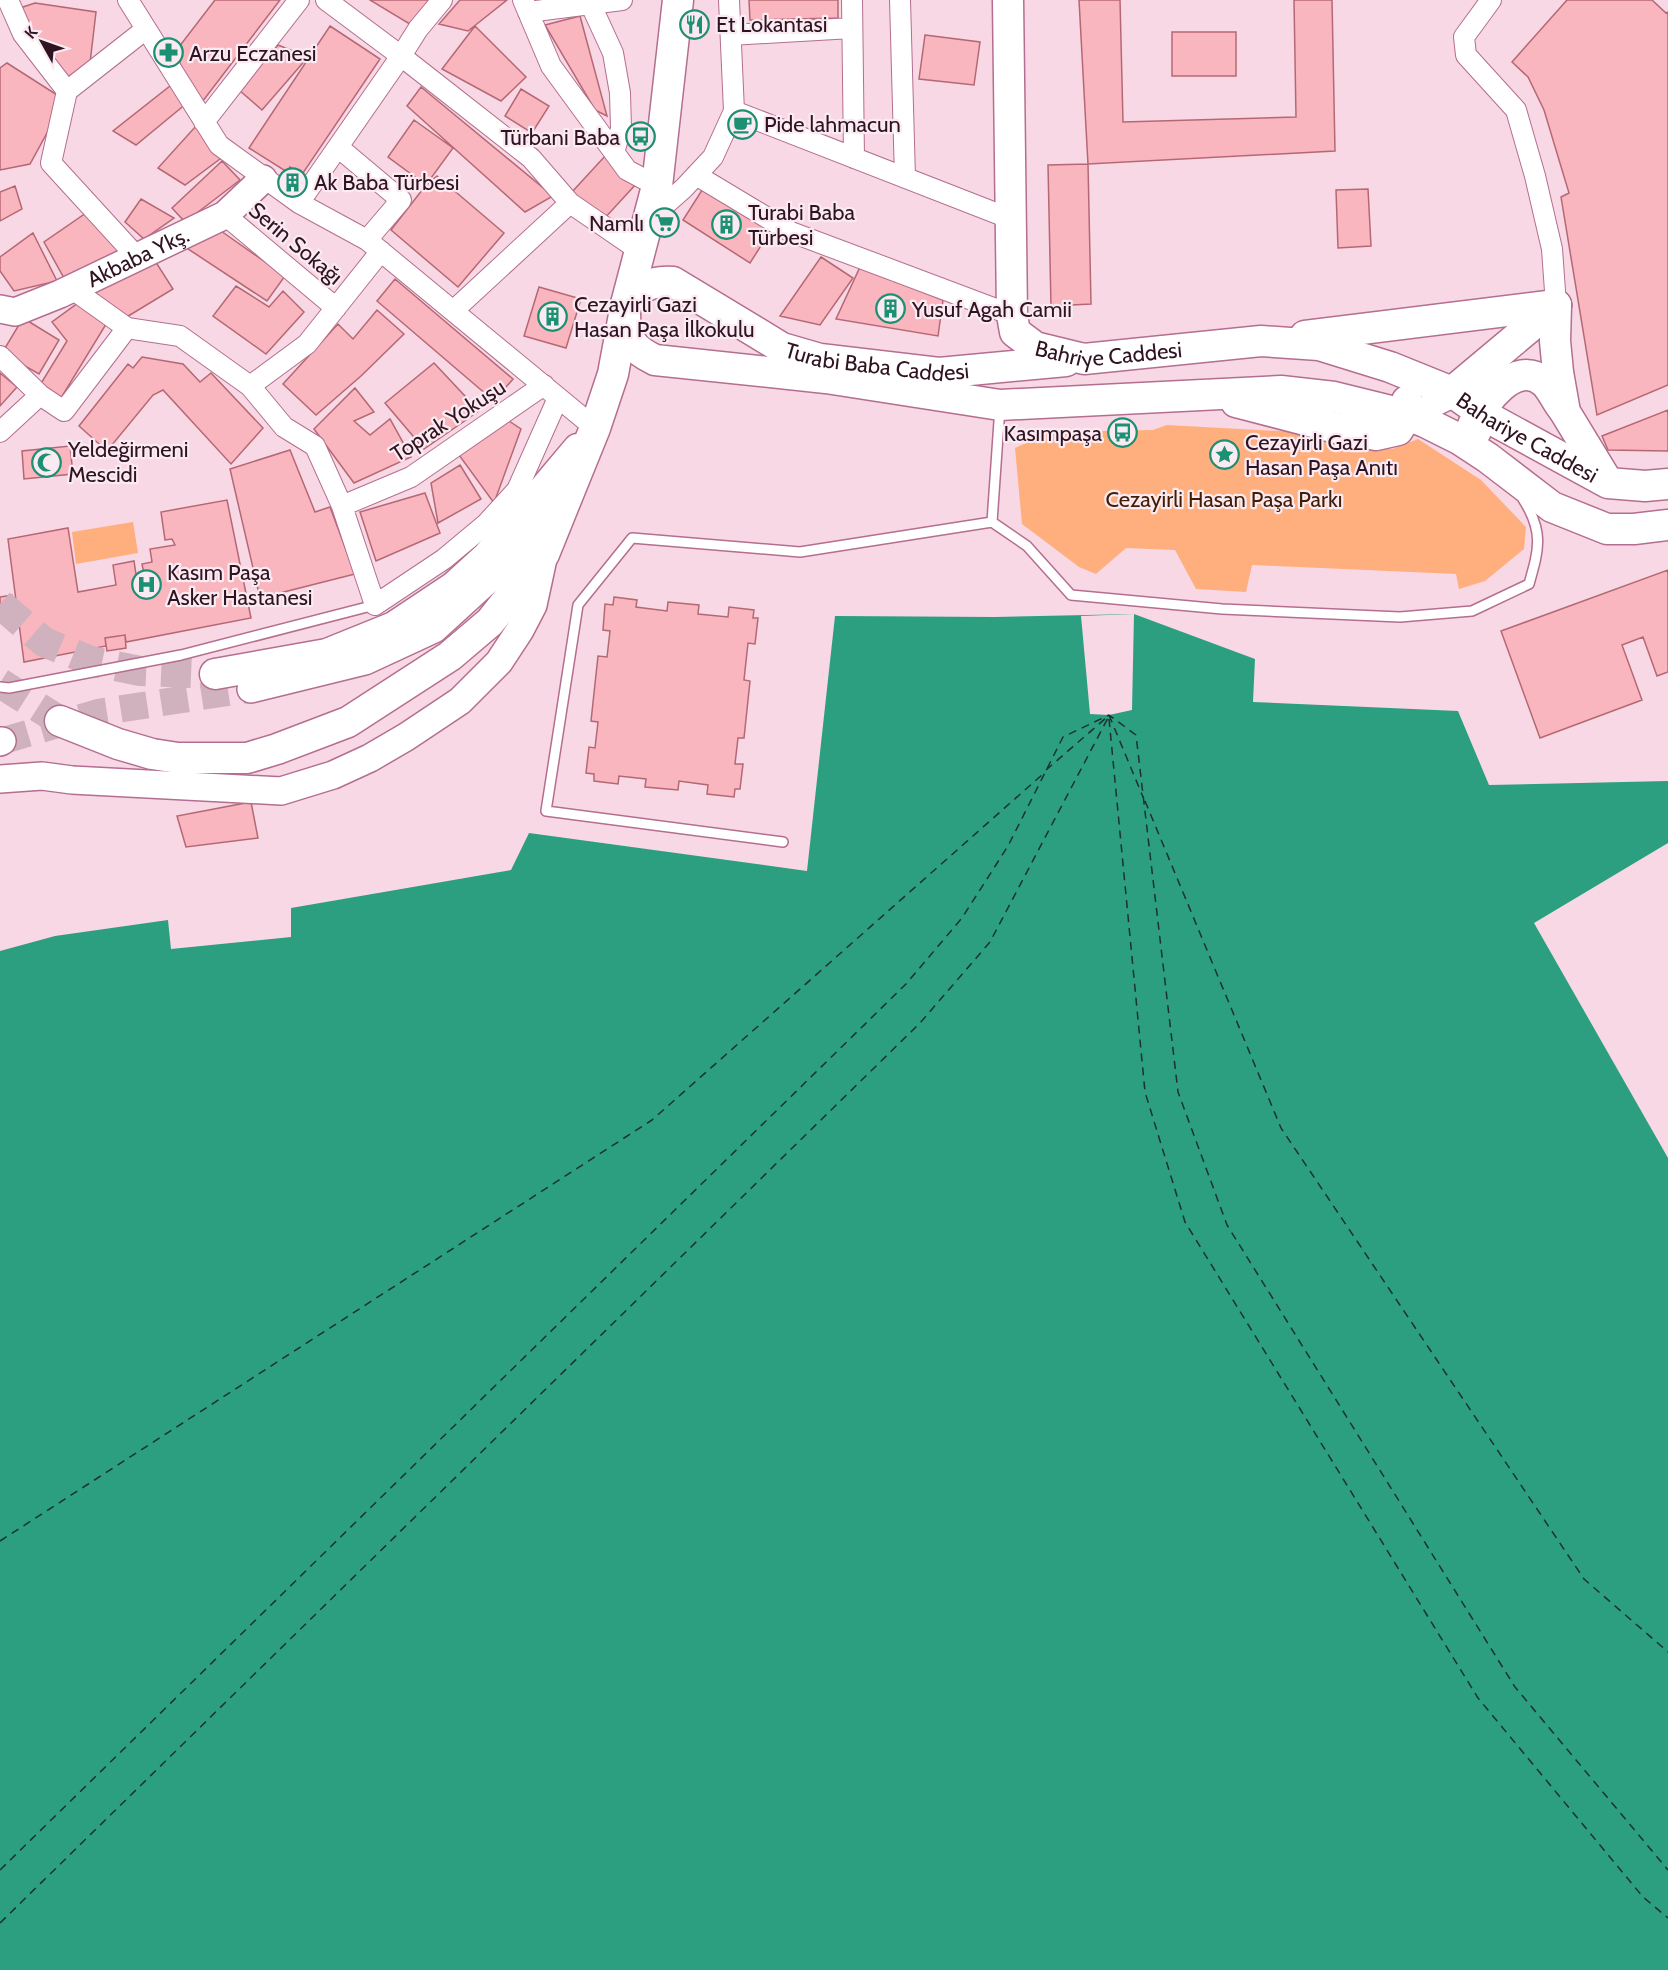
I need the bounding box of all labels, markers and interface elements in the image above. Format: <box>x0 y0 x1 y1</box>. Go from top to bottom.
restaurant icon: Et Lokantasi <box>679 8 711 40</box>
place label: Et Lokantasi <box>716 11 827 38</box>
north arrow <box>12 12 72 72</box>
text: K <box>20 23 41 43</box>
pharmacy icon: Arzu Eczanesi <box>152 37 184 69</box>
place label: Arzu Eczanesi <box>189 40 316 67</box>
cafe icon: Pide lahmacun <box>727 108 759 140</box>
place label: Pide lahmacun <box>764 111 901 138</box>
bus stop icon: Türbani Baba <box>625 121 657 153</box>
place label: Türbani Baba <box>501 124 620 151</box>
building icon: Ak Baba Türbesi <box>277 166 309 198</box>
place label: Ak Baba Türbesi <box>314 169 459 196</box>
street label: Serin Sokağı <box>243 196 348 290</box>
place label: Turabi Baba Türbesi <box>748 199 855 251</box>
supermarket icon: Namlı <box>649 207 681 239</box>
building icon: Turabi Baba Türbesi <box>711 209 743 241</box>
place label: Namlı <box>589 210 644 237</box>
street label: Akbaba Ykş. <box>83 221 193 293</box>
place label: Cezayirli Gazi Hasan Paşa İlkokulu <box>574 291 755 343</box>
building icon: Yusuf Agah Camii <box>875 293 907 325</box>
place label: Yusuf Agah Camii <box>911 296 1072 323</box>
building icon: Cezayirli Gazi Hasan Paşa İlkokulu <box>537 301 569 333</box>
street label: Bahriye Caddesi <box>1032 335 1183 373</box>
street label: Turabi Baba Caddesi <box>782 337 970 388</box>
street label: Toprak Yokuşu <box>386 373 511 467</box>
street label: Bahariye Caddesi <box>1451 386 1602 489</box>
bus stop icon: Kasımpaşa <box>1107 417 1139 449</box>
place label: Kasımpaşa <box>1003 420 1102 447</box>
place label: Cezayirli Gazi Hasan Paşa Anıtı <box>1245 429 1398 481</box>
place label: Yeldeğirmeni Mescidi <box>67 436 189 488</box>
place icon: Cezayirli Gazi Hasan Paşa Anıtı <box>1208 439 1240 471</box>
mosque icon: Yeldeğirmeni Mescidi <box>31 446 63 478</box>
park label: Cezayirli Hasan Paşa Parkı <box>1105 486 1343 513</box>
place label: Kasım Paşa Asker Hastanesi <box>167 559 313 611</box>
hospital icon: Kasım Paşa Asker Hastanesi <box>130 569 162 601</box>

